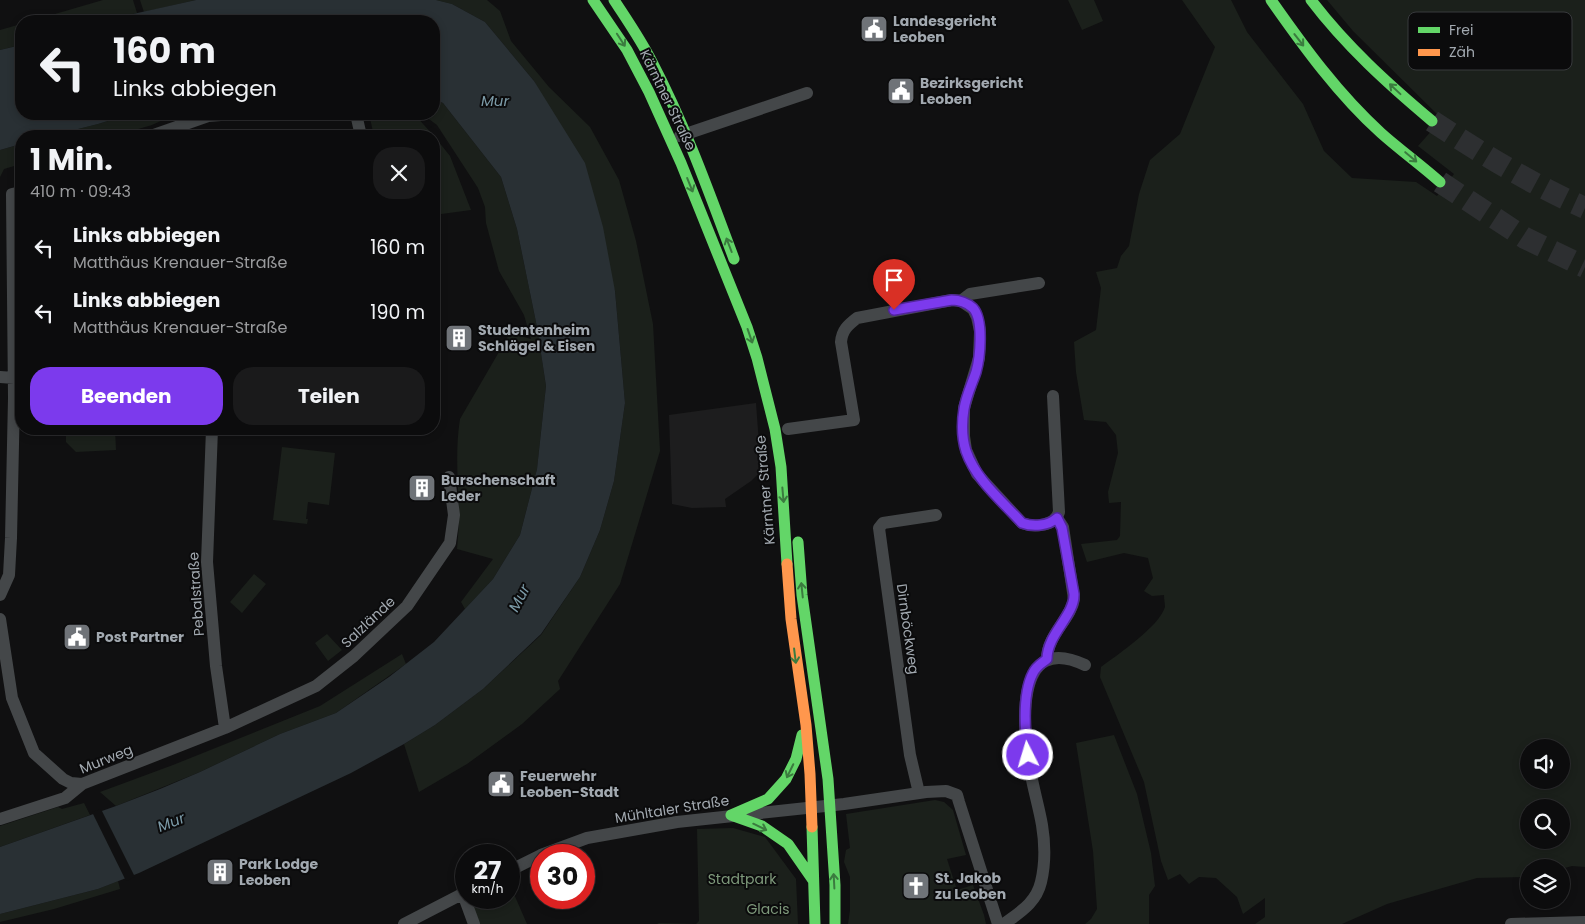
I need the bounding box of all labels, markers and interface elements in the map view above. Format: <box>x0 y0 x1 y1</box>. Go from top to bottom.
place label: Landesgericht Leoben <box>893 11 997 47</box>
legend <box>1408 12 1572 70</box>
public building icon: Landesgericht Leoben <box>859 14 889 44</box>
text: Frei <box>1449 20 1473 40</box>
text: 160 m <box>113 26 216 75</box>
one-way arrow <box>616 33 626 47</box>
one-way arrow <box>1294 33 1305 46</box>
icon: left <box>30 35 95 100</box>
text: Zäh <box>1449 42 1475 62</box>
street label: Kärntner Straße <box>635 46 701 154</box>
text: Links abbiegen <box>113 73 277 104</box>
place label: Bezirksgericht Leoben <box>920 73 1024 109</box>
public building icon: Bezirksgericht Leoben <box>886 76 916 106</box>
one-way arrow <box>1389 83 1402 95</box>
water label: Mur <box>481 90 509 111</box>
text: 1 Min. <box>30 138 113 181</box>
button: close <box>373 147 425 199</box>
one-way arrow <box>1404 152 1417 163</box>
one-way arrow <box>686 177 696 192</box>
text: 410 m · 09:43 <box>30 180 131 203</box>
text: Links abbiegen <box>73 222 220 249</box>
icon: left <box>30 234 58 262</box>
text: 160 m <box>370 234 425 261</box>
one-way arrow <box>724 238 733 253</box>
text: Matthäus Krenauer-Straße <box>73 251 287 274</box>
pin <box>873 259 915 310</box>
icon: arrive <box>880 266 908 294</box>
text: Links abbiegen <box>73 287 220 314</box>
icon: left <box>30 299 58 327</box>
text: 190 m <box>370 299 425 326</box>
text: Matthäus Krenauer-Straße <box>73 316 287 339</box>
place label: Studentenheim Schlägel & Eisen <box>478 320 595 356</box>
building icon: Studentenheim Schlägel & Eisen <box>444 323 474 353</box>
one-way arrow <box>746 328 755 343</box>
button: Beenden <box>30 367 223 425</box>
button: Teilen <box>233 367 425 425</box>
street label: Kärntner Straße <box>750 434 780 546</box>
place label: Burschenschaft Leder <box>441 470 556 506</box>
building icon: Burschenschaft Leder <box>407 473 437 503</box>
one-way arrow <box>778 486 788 502</box>
street label: Pebalstraße <box>183 551 209 637</box>
water label: Mur <box>503 580 535 615</box>
one-way arrow <box>797 582 807 598</box>
street label: Dirnböckweg <box>892 582 924 676</box>
street label: Salzlände <box>336 591 400 652</box>
public building icon: Post Partner <box>62 622 92 652</box>
place label: Post Partner <box>96 627 184 647</box>
one-way arrow <box>791 648 801 664</box>
position arrow <box>1001 728 1053 780</box>
street label: Murweg <box>76 739 136 779</box>
map controls <box>1520 739 1570 909</box>
button: sound <box>1520 739 1570 789</box>
one-way arrow <box>785 763 794 778</box>
place label: Feuerwehr Leoben-Stadt <box>520 766 619 802</box>
public building icon: Feuerwehr Leoben-Stadt <box>486 769 516 799</box>
street label: Mühltaler Straße <box>614 790 731 828</box>
button: search <box>1520 799 1570 849</box>
water label: Mur <box>154 807 188 837</box>
one-way arrow <box>753 822 768 832</box>
speed limit sign: 30 <box>530 844 595 909</box>
text: 27 <box>474 853 501 888</box>
place label: Park Lodge Leoben <box>239 854 318 890</box>
building icon: Park Lodge Leoben <box>205 857 235 887</box>
button: layers <box>1520 859 1570 909</box>
place label: St. Jakob zu Leoben <box>935 868 1006 904</box>
park label: Stadtpark <box>708 869 777 889</box>
church icon: St. Jakob zu Leoben <box>901 871 931 901</box>
one-way arrow <box>830 873 839 889</box>
text: km/h <box>472 880 503 897</box>
park label: Glacis <box>746 899 790 919</box>

